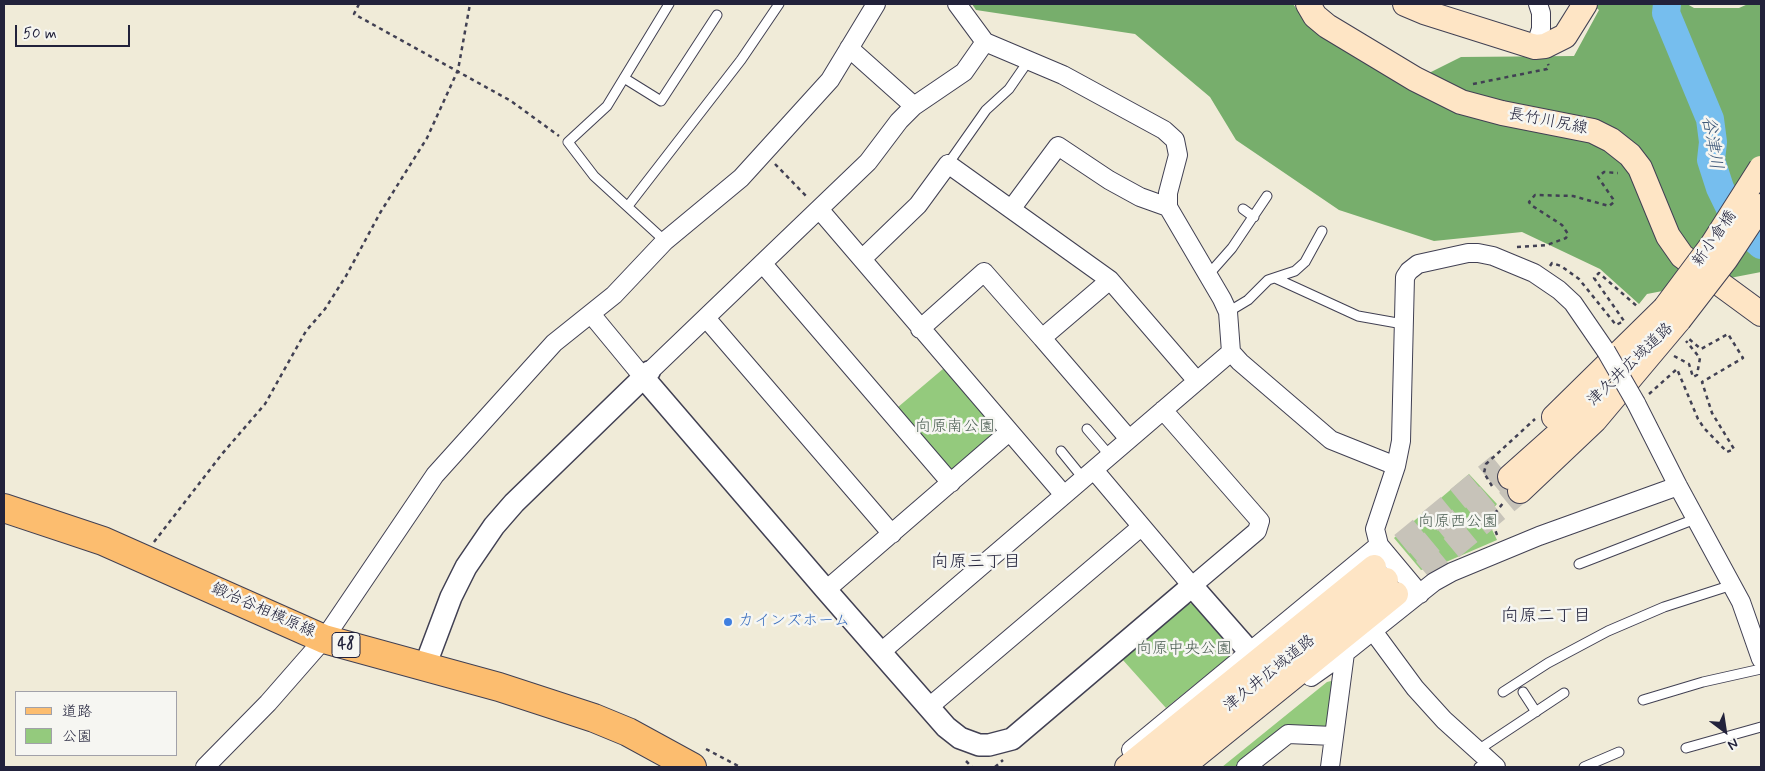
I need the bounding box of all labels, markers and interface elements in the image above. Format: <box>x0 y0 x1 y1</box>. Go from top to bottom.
scale bar <box>18 15 132 47</box>
text: 50 m <box>23 24 57 44</box>
street label: 長竹川尻線 <box>1507 105 1589 139</box>
water label: 谷津川 <box>1696 115 1726 171</box>
street label: 新小倉橋 <box>1689 207 1741 271</box>
street label: 津久井広域道路 <box>1584 319 1678 411</box>
park label: 向原南公園 <box>915 418 995 438</box>
park label: 向原西公園 <box>1418 513 1498 533</box>
district label: 向原三丁目 <box>931 552 1021 574</box>
street label: 鍛冶谷相模原線 <box>208 579 318 643</box>
district label: 向原二丁目 <box>1501 606 1591 628</box>
place label: カインズホーム <box>738 612 850 632</box>
marker: カインズホーム <box>722 616 734 628</box>
street label: 津久井広域道路 <box>1220 631 1320 717</box>
road number: 48 <box>332 632 360 658</box>
park label: 向原中央公園 <box>1136 640 1232 660</box>
legend <box>15 691 178 756</box>
text: 道路 <box>62 702 92 722</box>
north arrow <box>1700 706 1750 756</box>
text: 公園 <box>62 727 92 747</box>
text: N <box>1724 734 1741 754</box>

